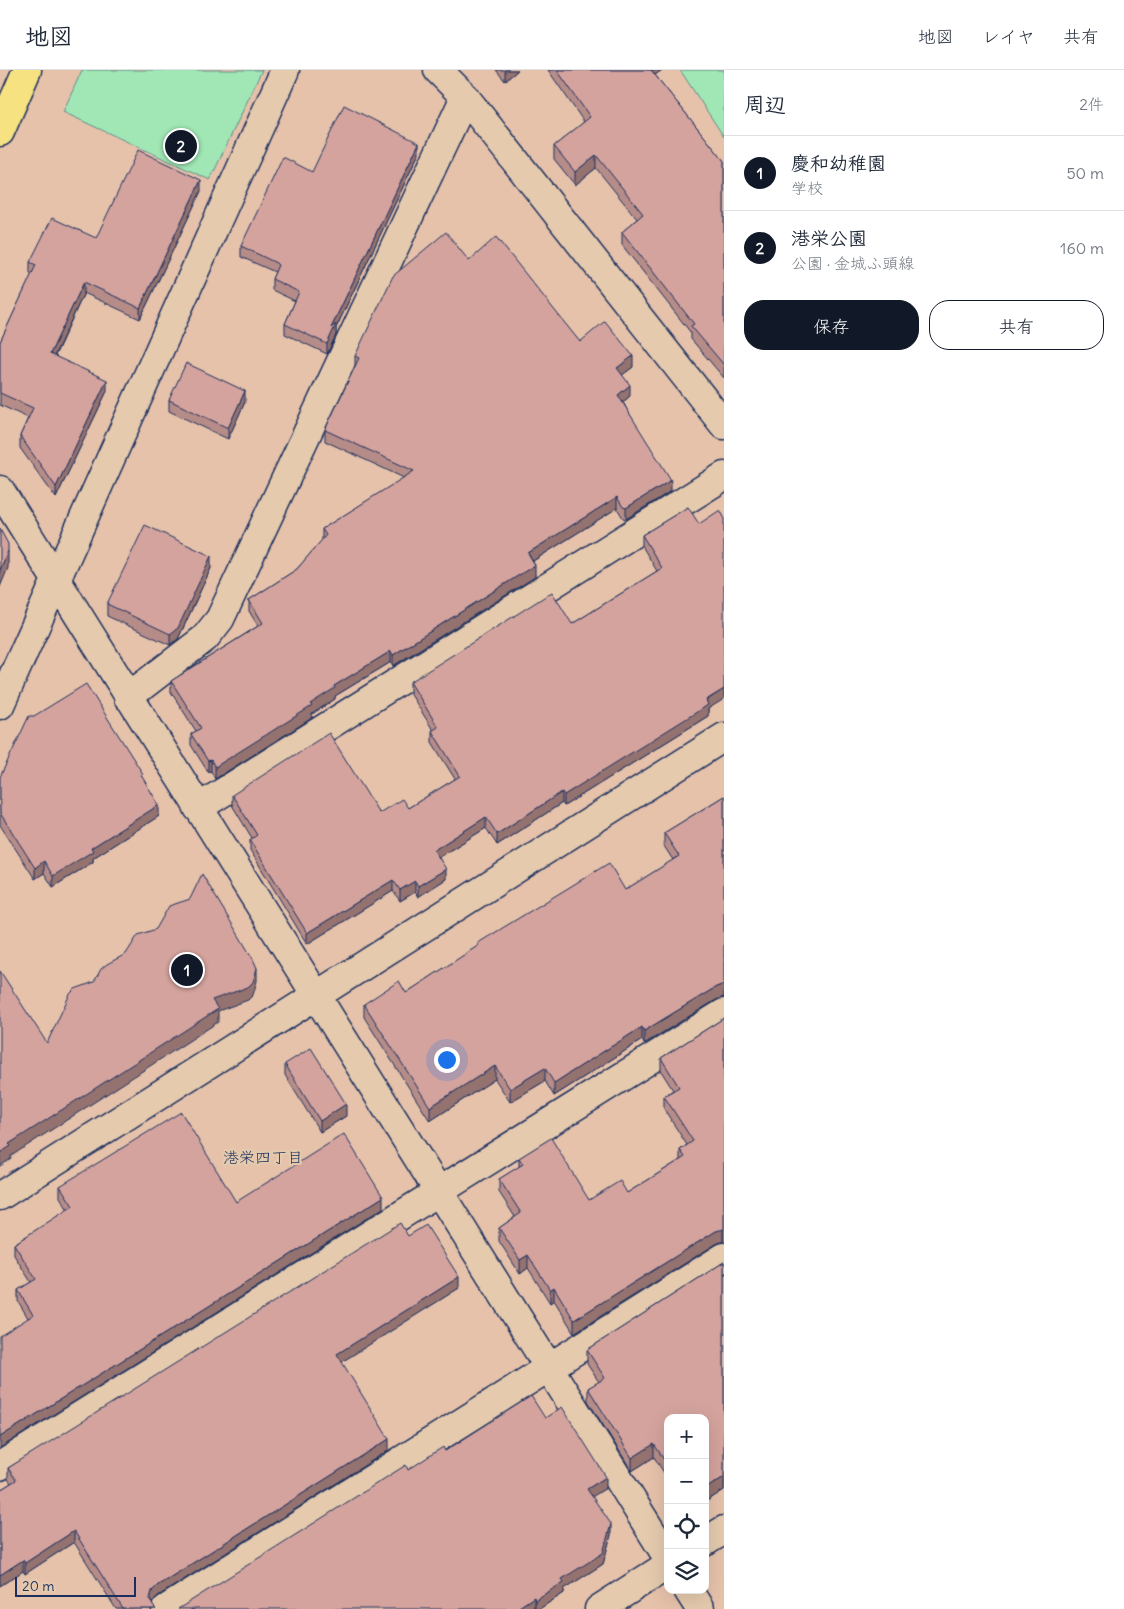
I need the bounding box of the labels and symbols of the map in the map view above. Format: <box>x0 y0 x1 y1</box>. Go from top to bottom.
pin: 2 <box>165 127 197 165</box>
pin: 1 <box>171 951 203 989</box>
your location <box>434 1047 460 1073</box>
district label: 港栄四丁目 <box>223 1147 303 1167</box>
scale bar <box>15 1574 136 1597</box>

